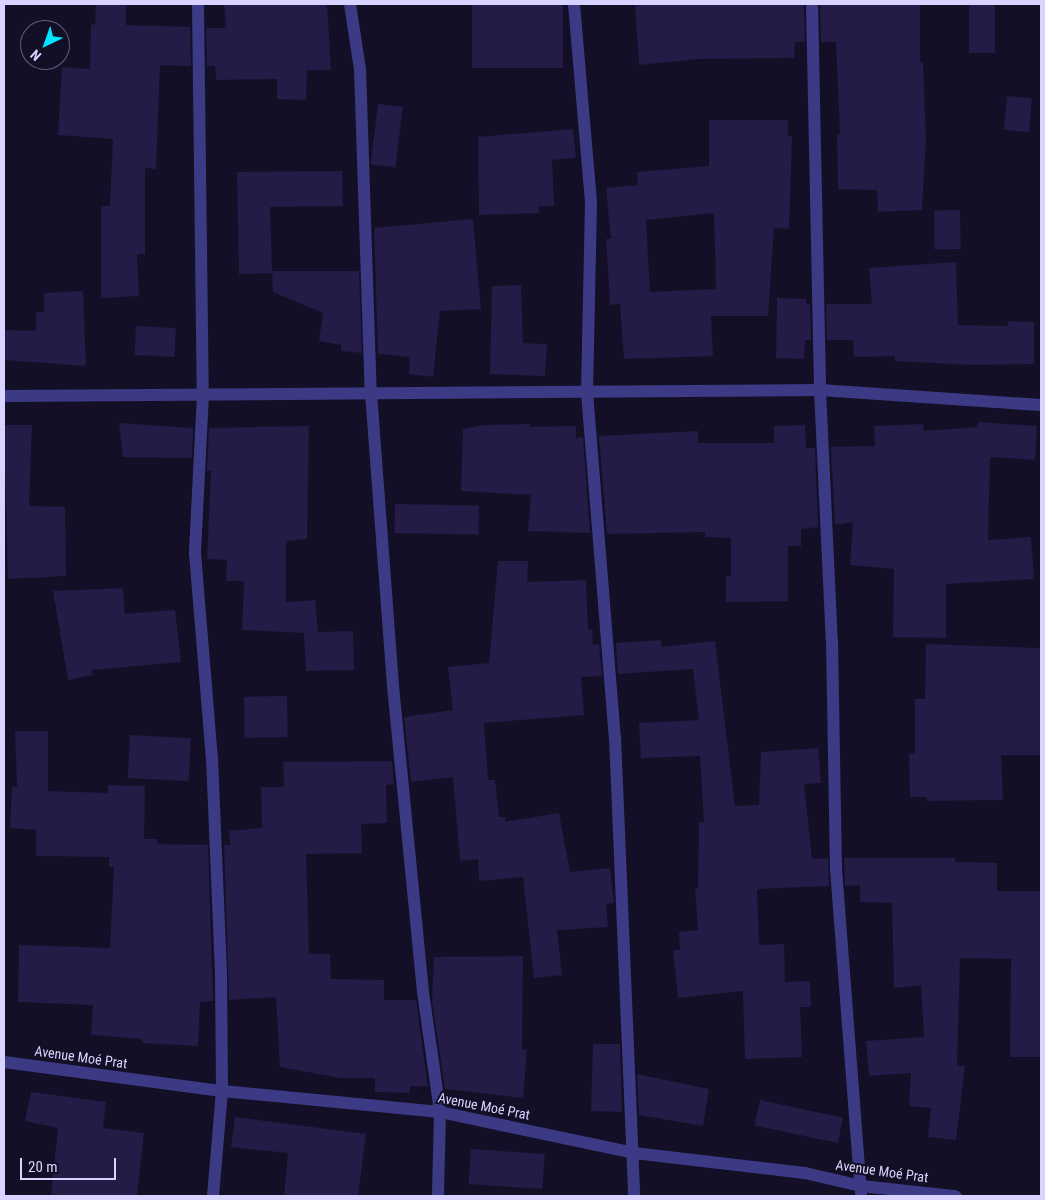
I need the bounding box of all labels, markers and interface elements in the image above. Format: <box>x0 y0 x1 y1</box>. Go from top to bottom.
north arrow <box>20 20 70 70</box>
text: N <box>27 47 44 64</box>
street label: Avenue Moé Prat <box>34 1042 128 1072</box>
street label: Avenue Moé Prat <box>437 1089 531 1123</box>
scale bar <box>22 1148 119 1180</box>
street label: Avenue Moé Prat <box>835 1156 929 1186</box>
text: 20 m <box>28 1158 58 1176</box>

